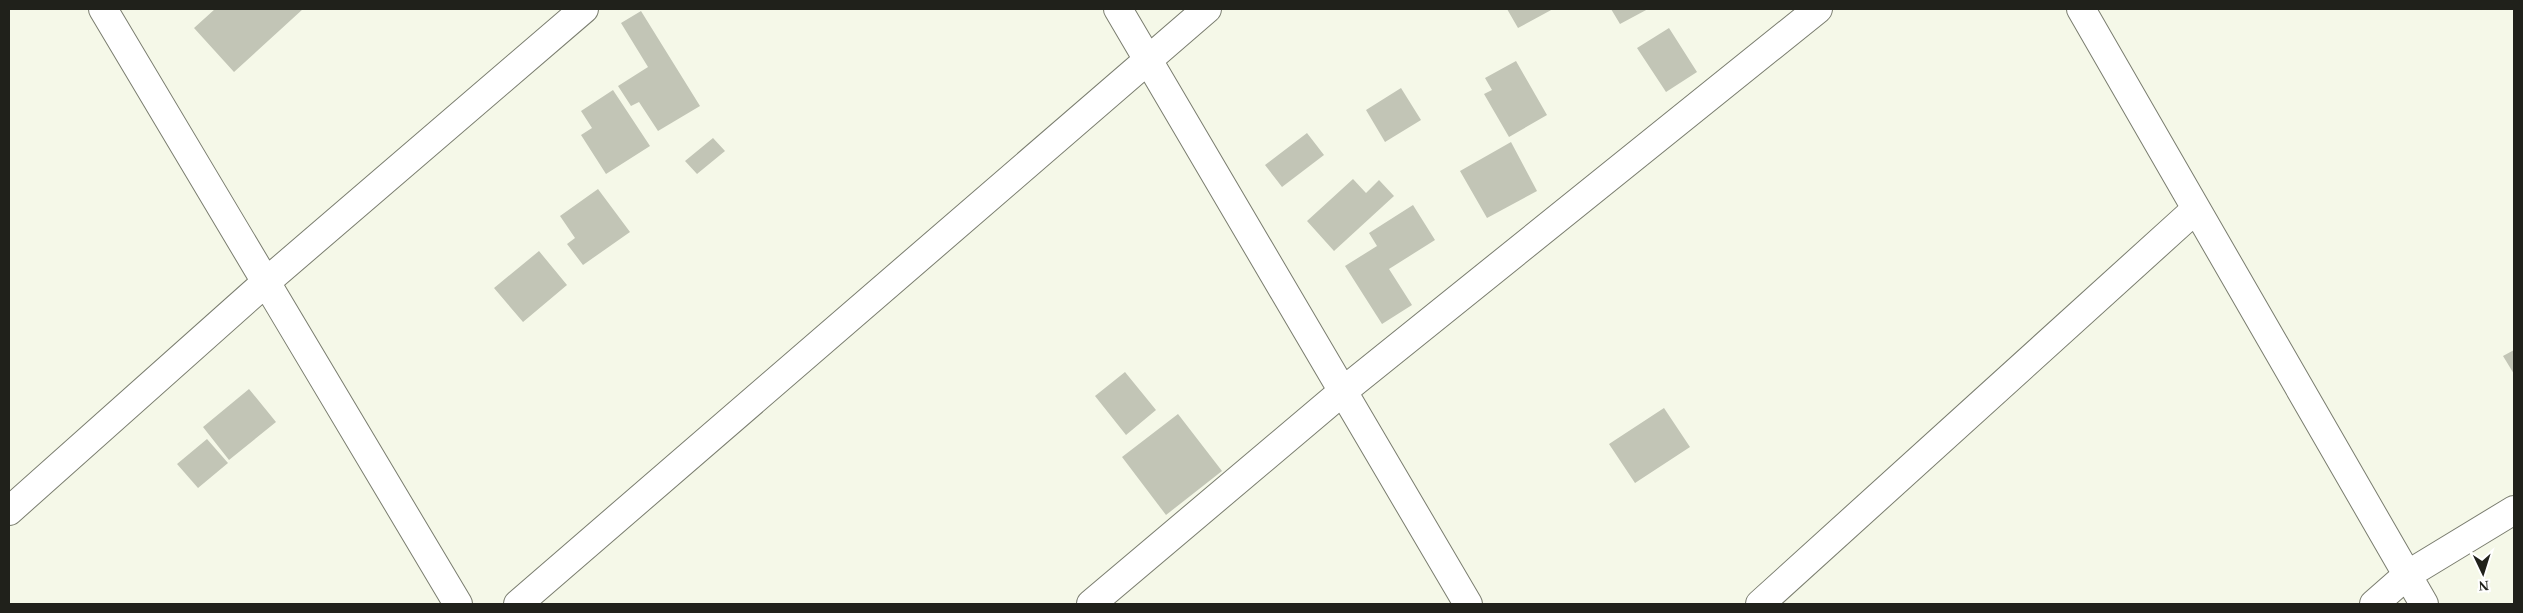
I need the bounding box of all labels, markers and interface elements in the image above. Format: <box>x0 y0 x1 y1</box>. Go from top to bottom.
north arrow <box>2458 548 2508 598</box>
text: N <box>2478 578 2489 593</box>

